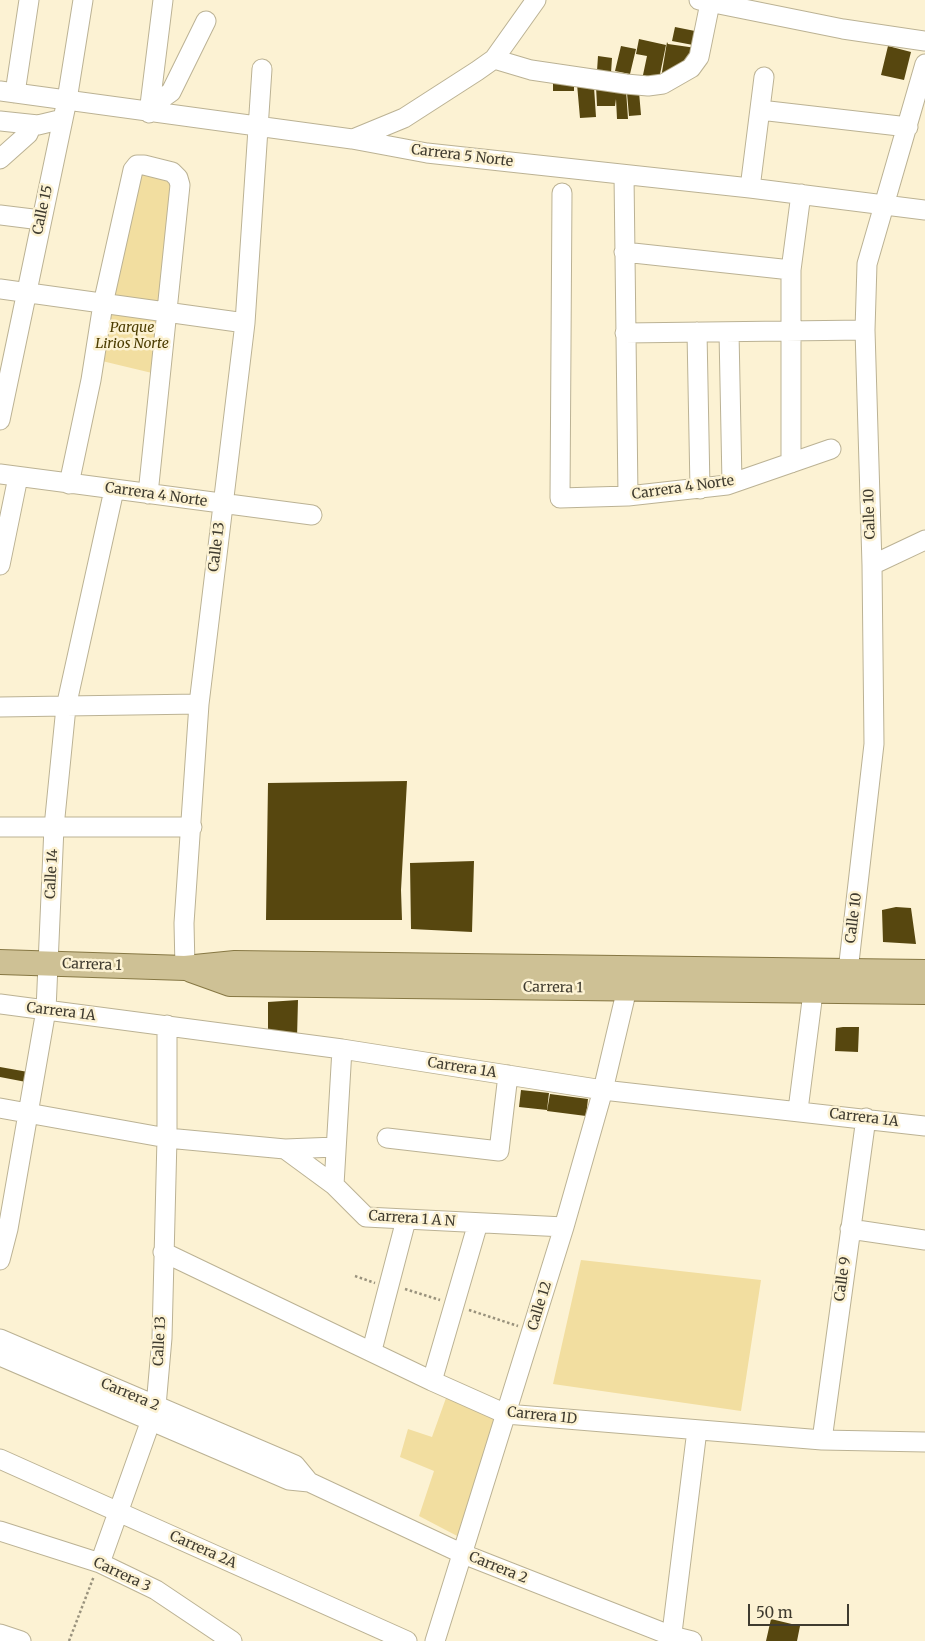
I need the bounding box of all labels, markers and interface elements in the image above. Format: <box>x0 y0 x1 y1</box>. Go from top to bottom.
street label: Carrera 5 Norte <box>410 141 514 171</box>
street label: Calle 15 <box>30 184 56 236</box>
park label: Parque Lirios Norte <box>95 320 169 352</box>
street label: Carrera 4 Norte <box>631 473 735 503</box>
street label: Carrera 4 Norte <box>104 480 208 510</box>
street label: Calle 10 <box>861 488 879 540</box>
street label: Calle 13 <box>206 521 228 573</box>
street label: Calle 14 <box>42 848 62 900</box>
street label: Calle 10 <box>843 892 865 944</box>
street label: Carrera 1 <box>62 956 122 974</box>
street label: Carrera 1 <box>523 979 583 997</box>
street label: Carrera 1A <box>25 999 97 1025</box>
street label: Carrera 1A <box>426 1054 498 1082</box>
street label: Carrera 1A <box>828 1105 900 1131</box>
street label: Carrera 1 A N <box>368 1208 456 1230</box>
street label: Calle 9 <box>832 1256 854 1302</box>
street label: Calle 12 <box>525 1279 555 1333</box>
street label: Calle 13 <box>150 1316 170 1366</box>
street label: Carrera 2 <box>98 1375 162 1415</box>
street label: Carrera 1D <box>506 1404 578 1428</box>
street label: Carrera 2A <box>167 1528 239 1572</box>
street label: Carrera 2 <box>466 1549 530 1587</box>
street label: Carrera 3 <box>91 1554 153 1596</box>
scale bar <box>750 1594 851 1626</box>
text: 50 m <box>756 1603 793 1622</box>

